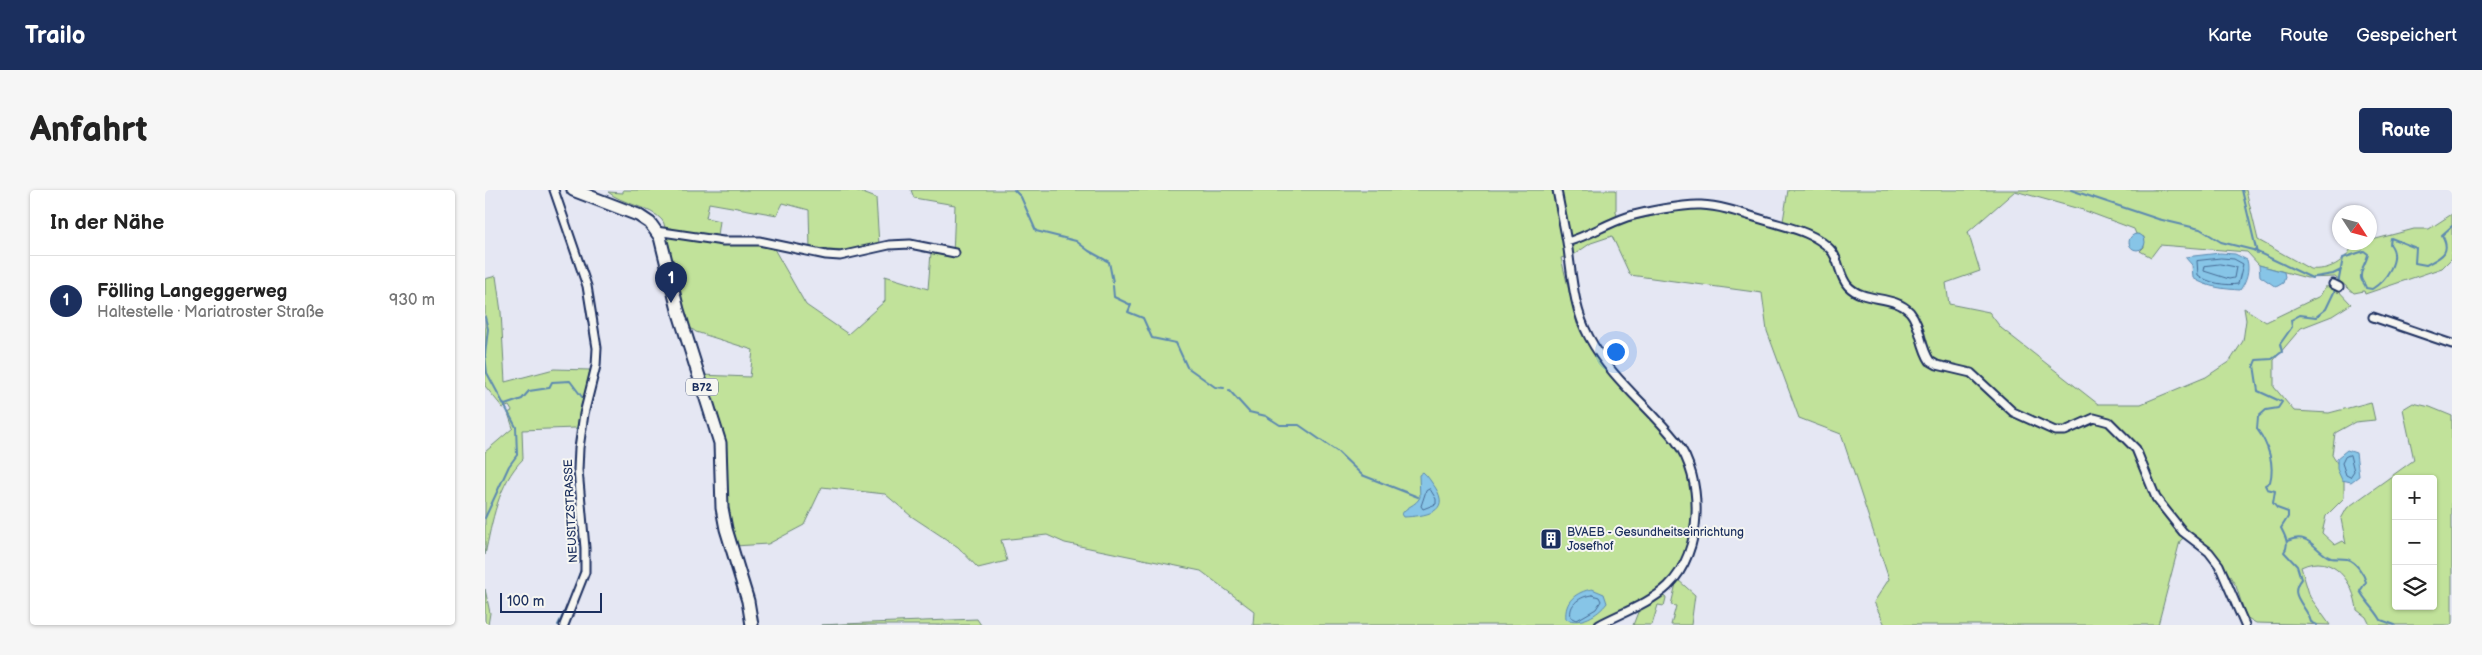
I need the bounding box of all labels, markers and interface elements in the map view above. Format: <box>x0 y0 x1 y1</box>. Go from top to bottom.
text: Trailo <box>25 21 85 50</box>
text: Karte <box>2208 25 2252 46</box>
text: Route <box>2280 25 2328 46</box>
text: Gespeichert <box>2356 25 2457 46</box>
button: Route <box>2359 108 2452 153</box>
text: Anfahrt <box>30 109 148 152</box>
north arrow <box>2332 205 2377 250</box>
text: In der Nähe <box>50 210 164 235</box>
pin: 1 <box>655 262 687 303</box>
text: Fölling Langeggerweg <box>97 280 287 303</box>
text: 1 <box>63 291 69 310</box>
text: 930 m <box>389 291 435 310</box>
text: Haltestelle · Mariatroster Straße <box>97 303 324 322</box>
your location <box>1603 339 1629 365</box>
road number: B72 <box>686 378 718 396</box>
street label: NEUSITZSTRASSE <box>561 459 581 563</box>
map controls <box>2392 475 2437 610</box>
button: + <box>2392 475 2437 520</box>
button: − <box>2392 520 2437 565</box>
place label: BVAEB - Gesundheitseinrichtung Josefhof <box>1567 525 1744 554</box>
building icon: BVAEB - Gesundheitseinrichtung Josefhof <box>1539 527 1563 551</box>
button: layers <box>2392 565 2437 610</box>
scale bar <box>500 590 603 613</box>
text: 100 m <box>507 593 544 610</box>

